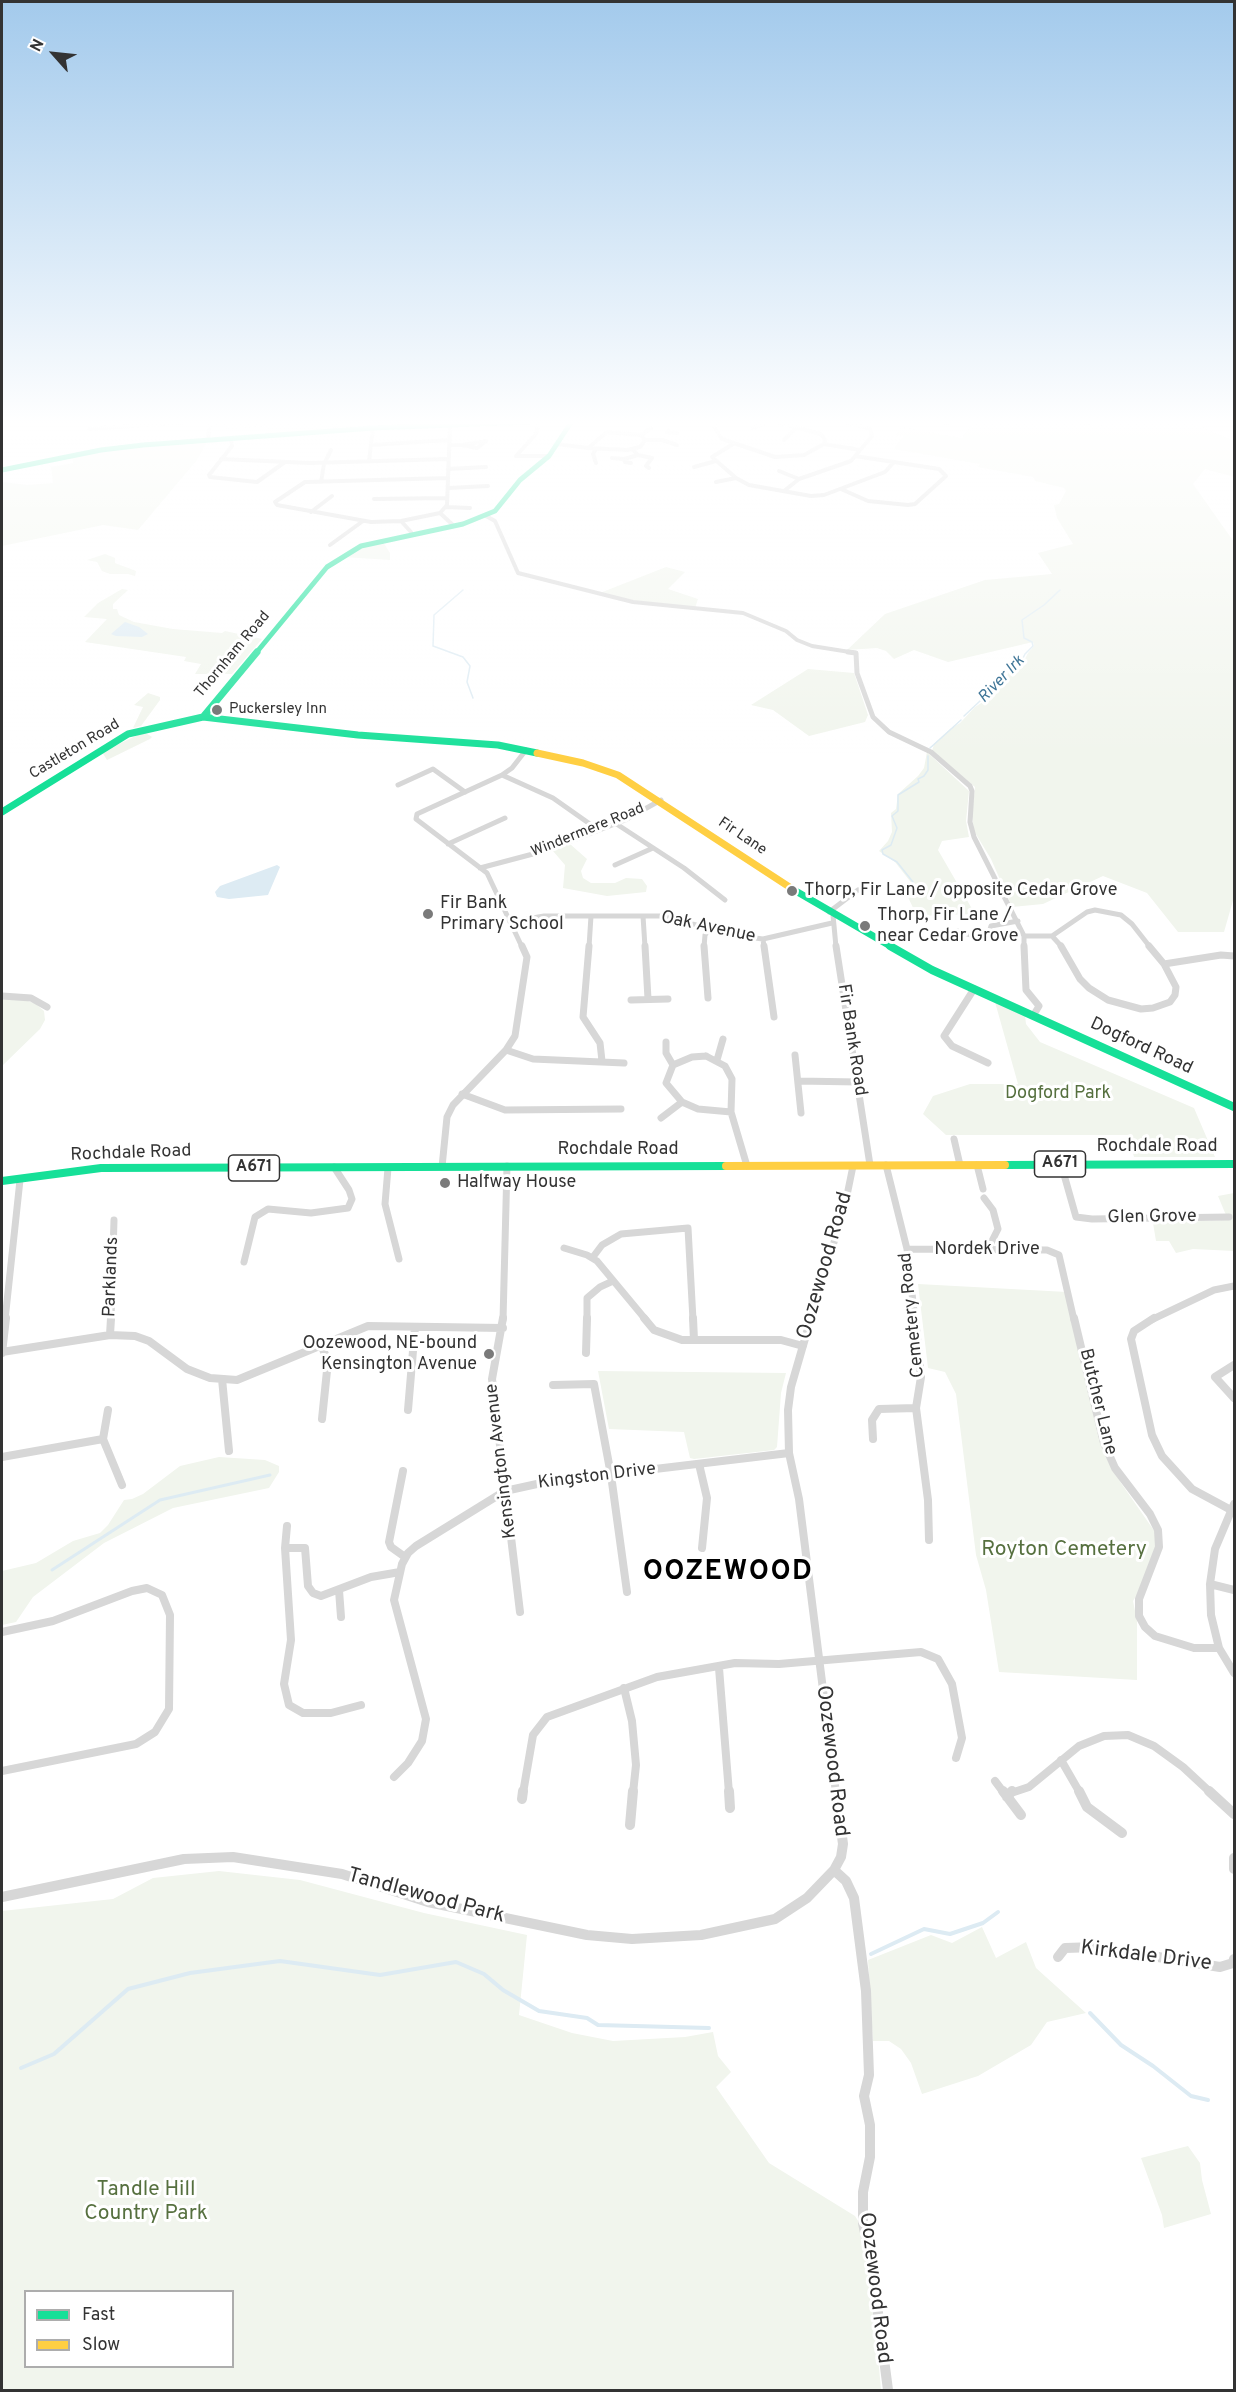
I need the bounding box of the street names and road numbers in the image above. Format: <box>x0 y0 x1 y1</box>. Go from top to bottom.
street label: Thornham Road <box>192 608 274 702</box>
street label: Castleton Road <box>27 716 123 784</box>
street label: Windermere Road <box>529 800 647 862</box>
street label: Fir Lane <box>714 814 770 860</box>
street label: Oak Avenue <box>659 907 757 949</box>
street label: Fir Bank Road <box>831 982 871 1098</box>
street label: Dogford Road <box>1086 1014 1196 1080</box>
street label: Rochdale Road <box>1096 1136 1218 1158</box>
street label: Rochdale Road <box>557 1139 679 1161</box>
street label: Rochdale Road <box>70 1141 192 1167</box>
road number: A671 <box>1034 1151 1086 1177</box>
road number: A671 <box>228 1155 280 1181</box>
street label: Oozewood Road <box>793 1189 859 1343</box>
street label: Glen Grove <box>1107 1206 1197 1230</box>
street label: Parklands <box>100 1236 124 1318</box>
street label: Nordek Drive <box>934 1239 1040 1261</box>
street label: Cemetery Road <box>896 1251 930 1379</box>
street label: Butcher Lane <box>1073 1347 1121 1457</box>
street label: Kensington Avenue <box>482 1382 522 1540</box>
street label: Kingston Drive <box>537 1459 657 1495</box>
street label: Oozewood Road <box>809 1684 853 1838</box>
street label: Tandlewood Park <box>345 1864 507 1930</box>
street label: Kirkdale Drive <box>1079 1936 1213 1978</box>
street label: Oozewood Road <box>852 2211 896 2365</box>

